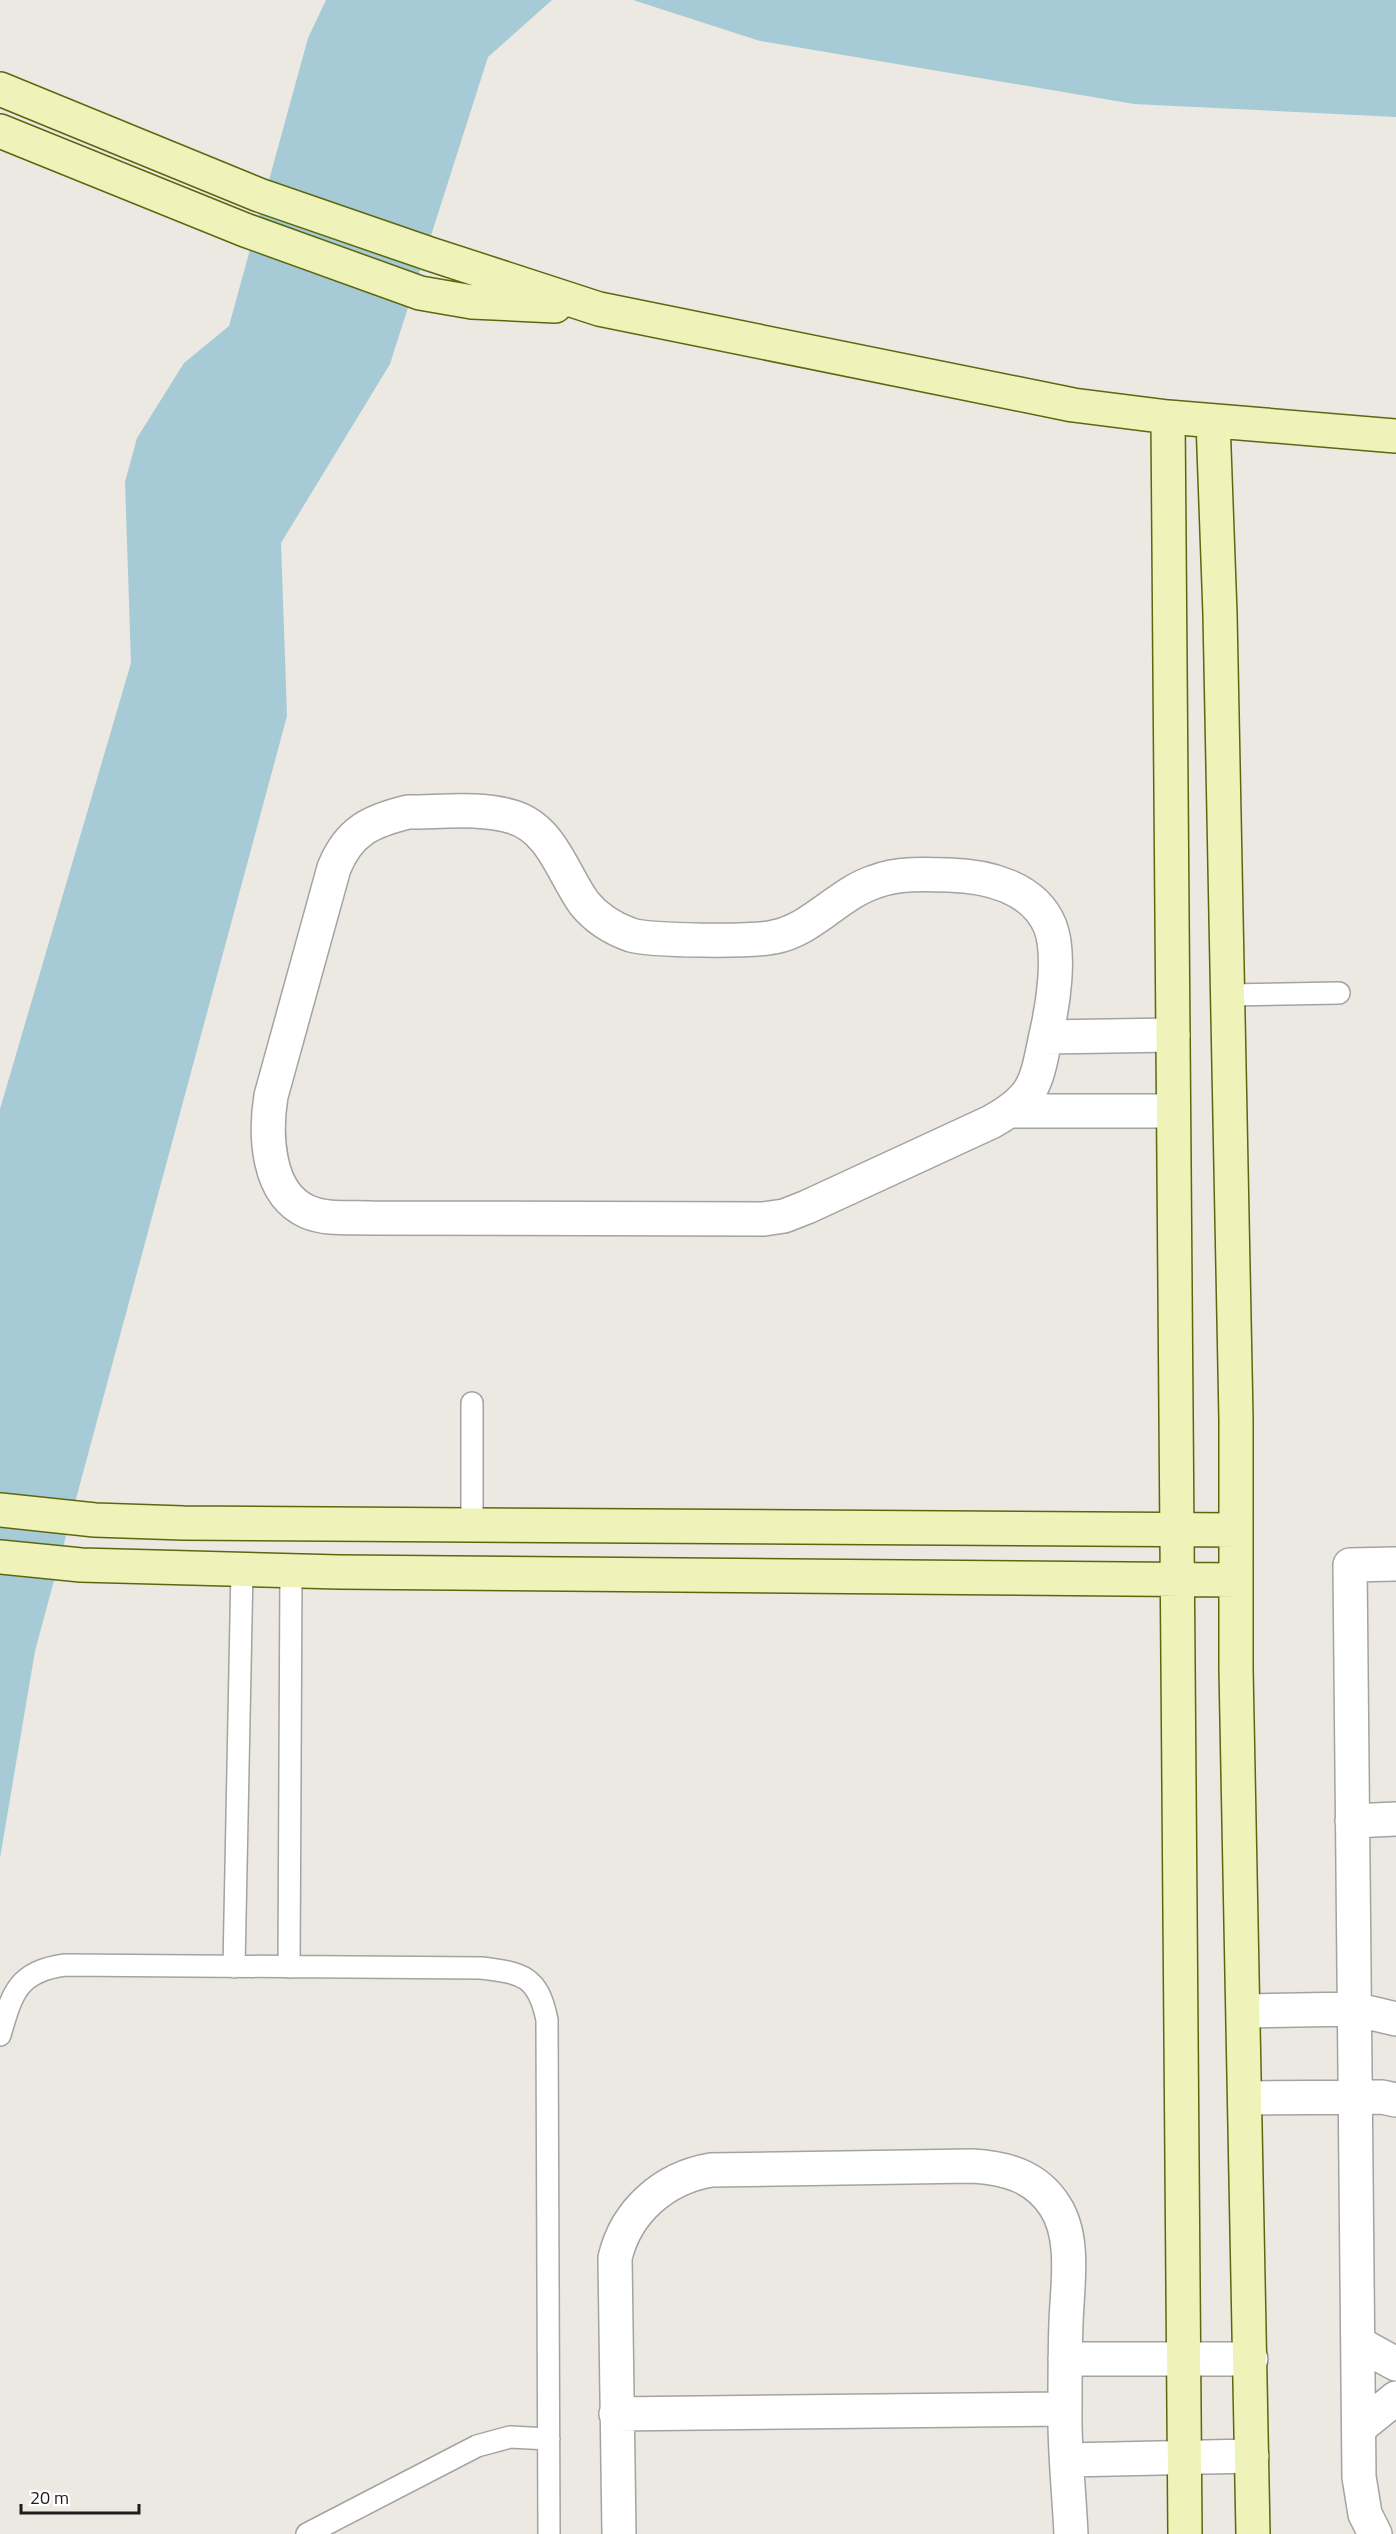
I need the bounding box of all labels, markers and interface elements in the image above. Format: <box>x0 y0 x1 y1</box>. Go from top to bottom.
scale bar <box>21 2477 140 2515</box>
text: 20 m <box>30 2484 69 2511</box>

